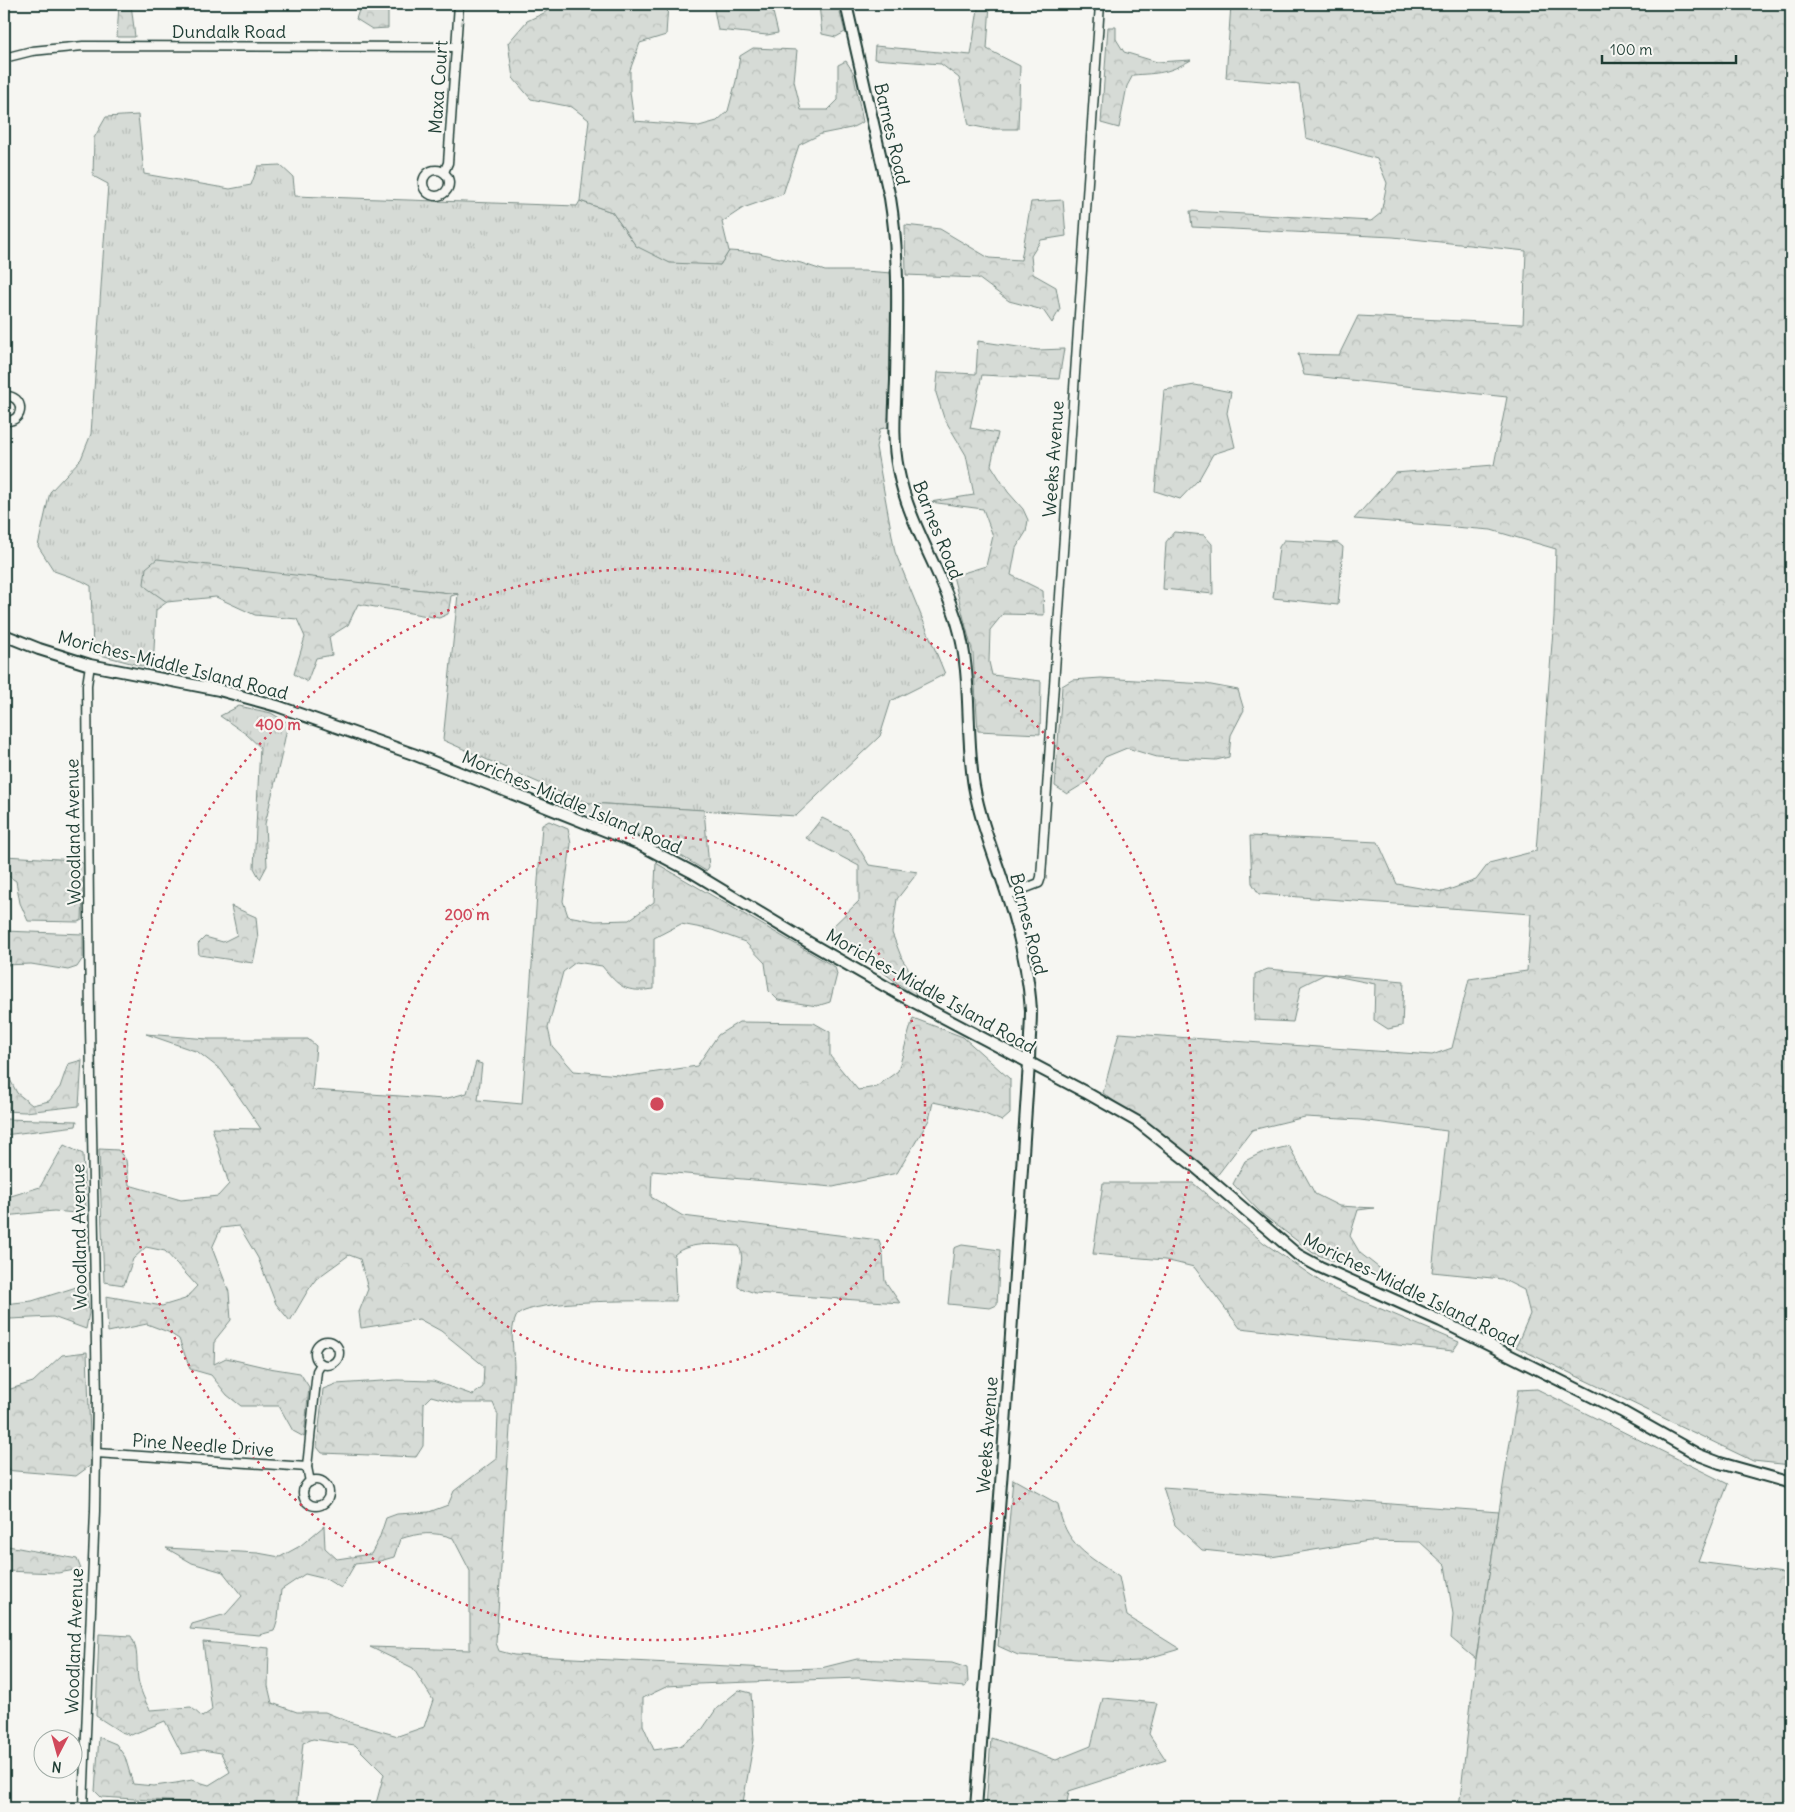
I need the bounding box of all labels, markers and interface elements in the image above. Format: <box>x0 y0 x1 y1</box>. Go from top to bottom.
street label: Dundalk Road <box>172 20 287 43</box>
scale bar <box>1602 32 1736 64</box>
street label: Maxa Court <box>423 40 453 134</box>
text: 100 m <box>1610 40 1652 59</box>
street label: Barnes Road <box>869 81 915 188</box>
street label: Weeks Avenue <box>1037 400 1069 518</box>
street label: Barnes Road <box>908 477 968 583</box>
street label: Moriches-Middle Island Road <box>55 625 291 705</box>
text: 400 m <box>255 715 301 734</box>
street label: Moriches-Middle Island Road <box>459 745 686 859</box>
street label: Woodland Avenue <box>60 759 86 905</box>
street label: Barnes Road <box>1005 871 1053 978</box>
text: 200 m <box>445 905 489 924</box>
street label: Moriches-Middle Island Road <box>822 924 1040 1059</box>
centre of rings <box>648 1095 666 1113</box>
street label: Woodland Avenue <box>66 1164 92 1310</box>
street label: Moriches-Middle Island Road <box>1300 1228 1523 1352</box>
street label: Weeks Avenue <box>971 1376 1003 1494</box>
street label: Pine Needle Drive <box>131 1429 275 1461</box>
street label: Woodland Avenue <box>60 1567 88 1715</box>
north arrow <box>32 1730 82 1780</box>
text: N <box>51 1757 62 1776</box>

